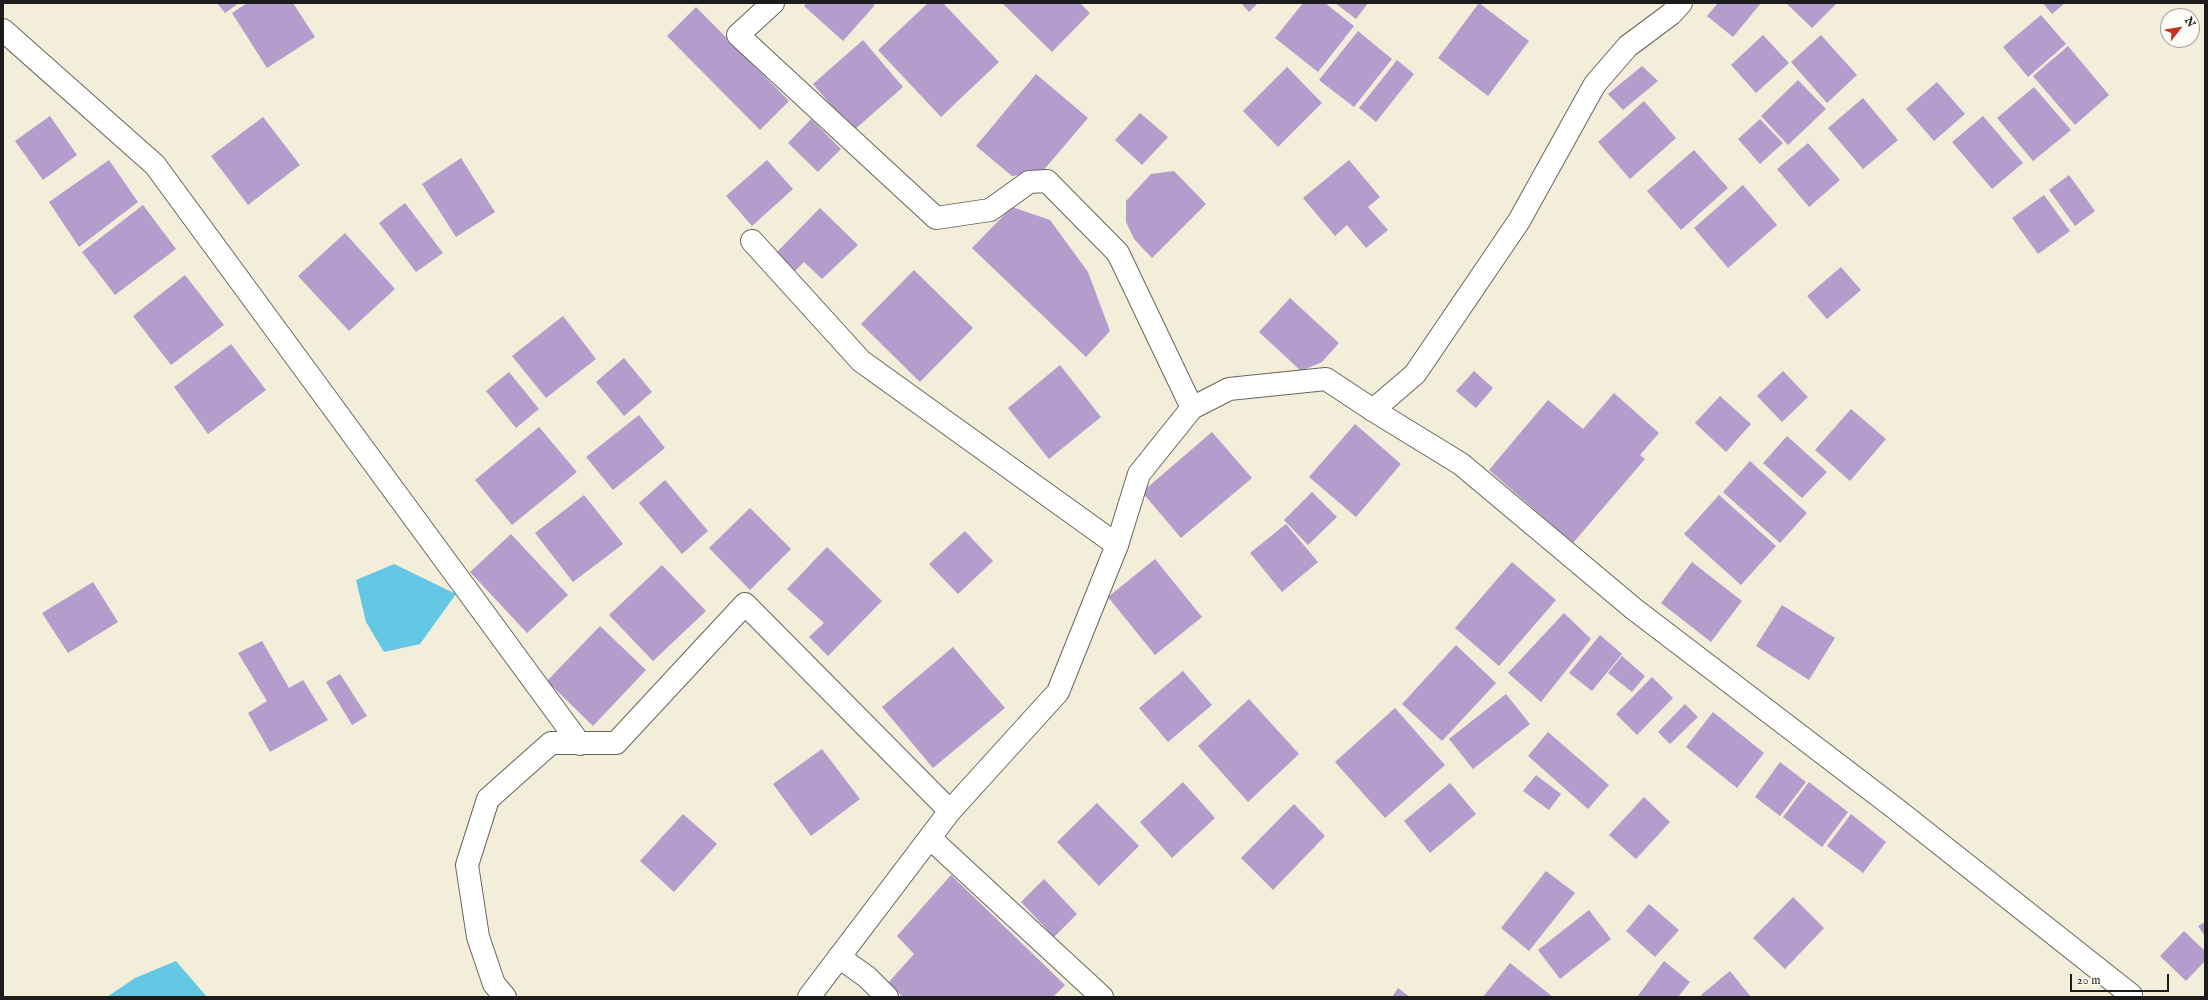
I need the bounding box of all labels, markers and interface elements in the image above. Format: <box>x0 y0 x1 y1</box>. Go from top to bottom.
north arrow <box>2160 8 2200 48</box>
text: N <box>2181 15 2198 30</box>
scale bar <box>2072 966 2171 992</box>
text: 20 m <box>2077 973 2100 988</box>

